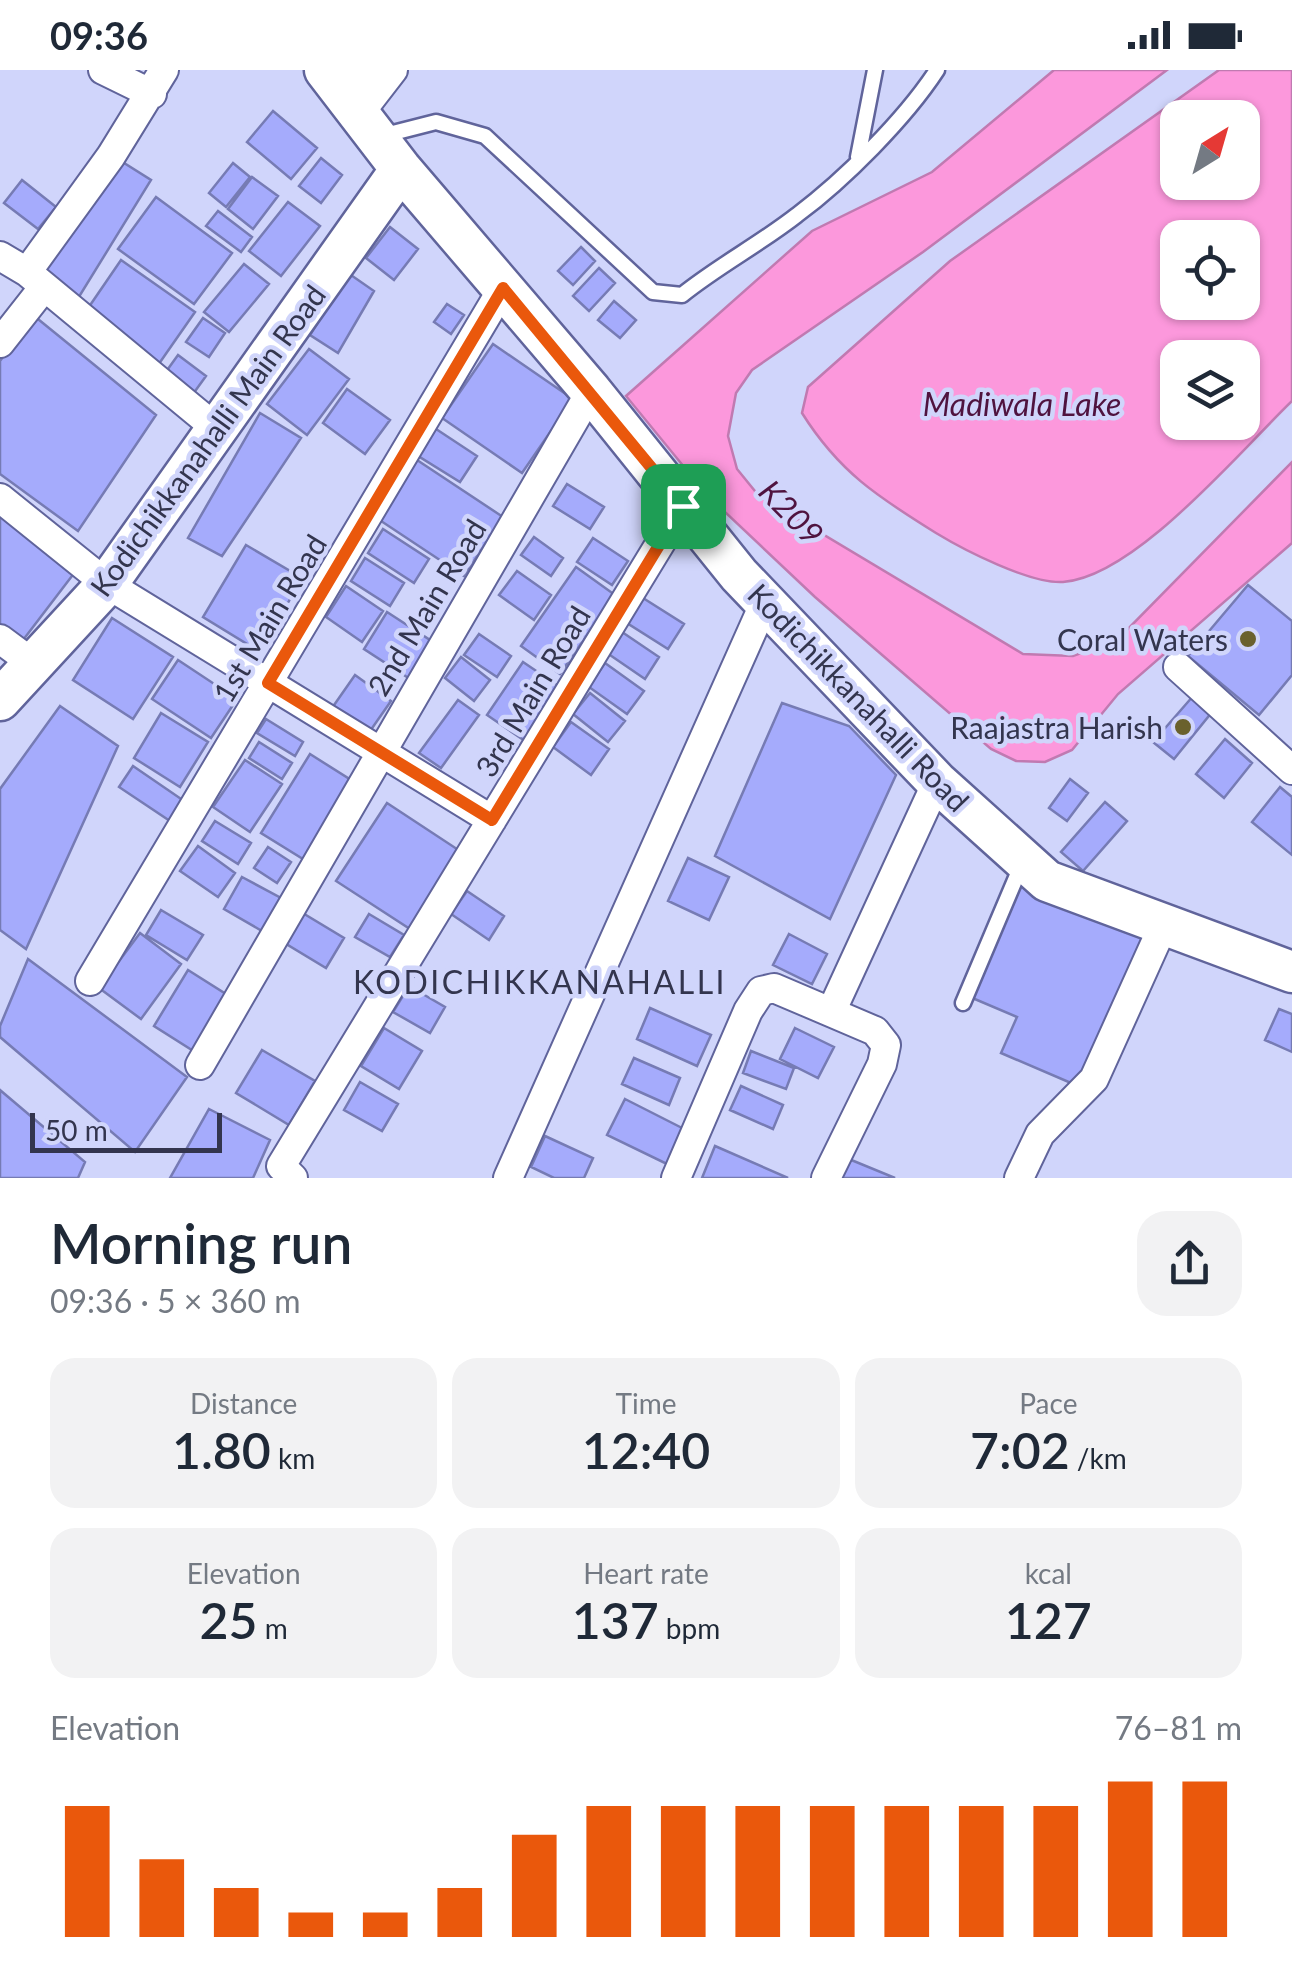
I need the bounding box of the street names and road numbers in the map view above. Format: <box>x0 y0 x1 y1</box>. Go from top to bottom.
street label: Kodichikkanahalli Main Road <box>82 277 332 603</box>
street label: 2nd Main Road <box>359 512 493 702</box>
street label: 1st Main Road <box>205 528 333 708</box>
street label: Kodichikkanahalli Road <box>741 576 977 818</box>
street label: 3rd Main Road <box>467 599 597 783</box>

